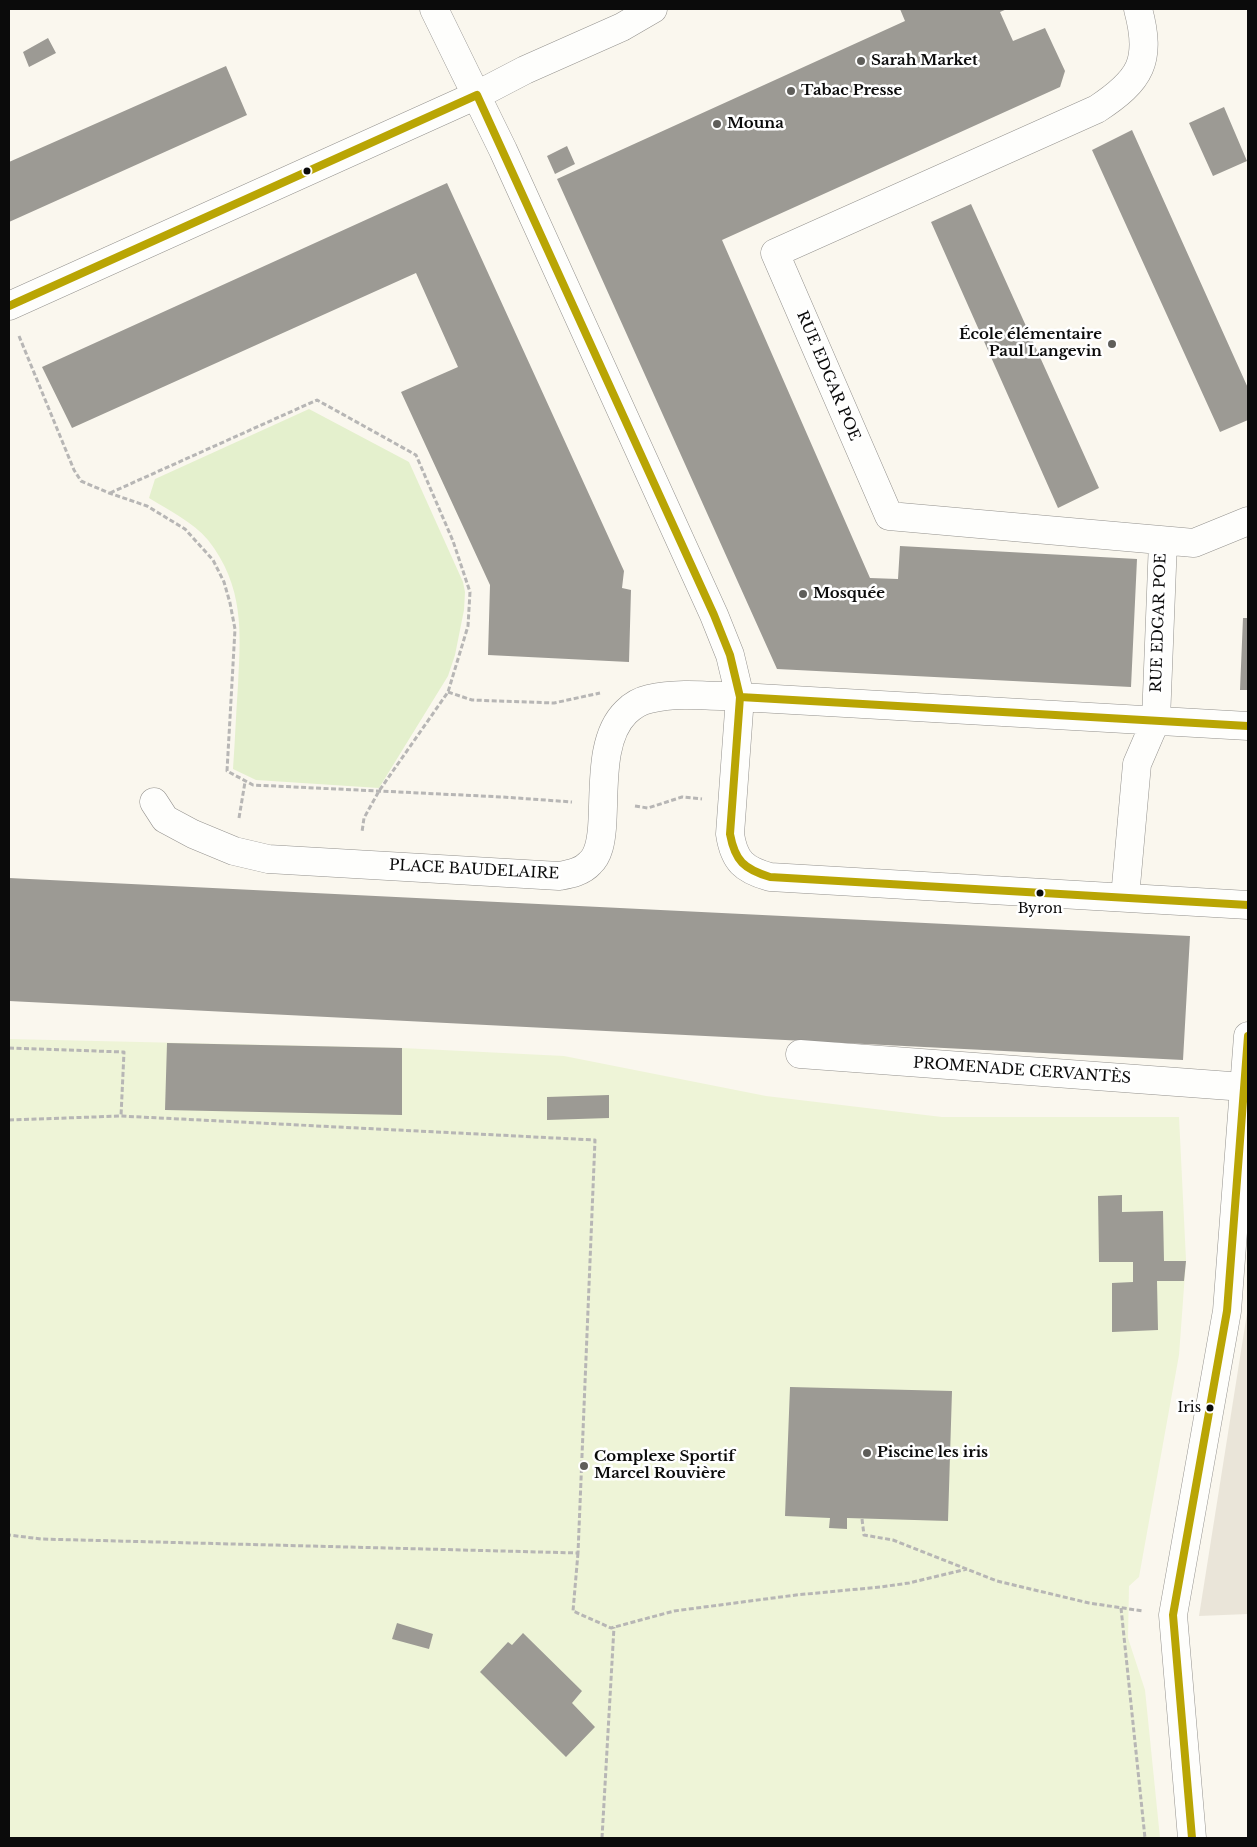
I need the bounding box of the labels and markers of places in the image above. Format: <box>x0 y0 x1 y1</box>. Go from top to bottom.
place label: Sarah Market <box>871 52 978 70</box>
marker: Sarah Market <box>855 55 867 67</box>
place label: Tabac Presse <box>801 82 902 100</box>
marker: Tabac Presse <box>785 85 797 97</box>
place label: Mouna <box>727 115 784 133</box>
marker: Mouna <box>711 118 723 130</box>
unlabelled marker <box>302 166 312 176</box>
place label: École élémentaire Paul Langevin <box>959 326 1102 361</box>
marker: École élémentaire Paul Langevin <box>1106 338 1118 350</box>
place label: Mosquée <box>813 585 885 603</box>
marker: Mosquée <box>797 588 809 600</box>
marker: Byron <box>1035 888 1045 898</box>
place label: Byron <box>1018 901 1062 917</box>
place label: Iris <box>1177 1400 1201 1416</box>
marker: Iris <box>1205 1403 1215 1413</box>
place label: Piscine les iris <box>877 1444 988 1462</box>
marker: Piscine les iris <box>861 1447 873 1459</box>
place label: Complexe Sportif Marcel Rouvière <box>594 1448 735 1483</box>
marker: Complexe Sportif Marcel Rouvière <box>578 1460 590 1472</box>

